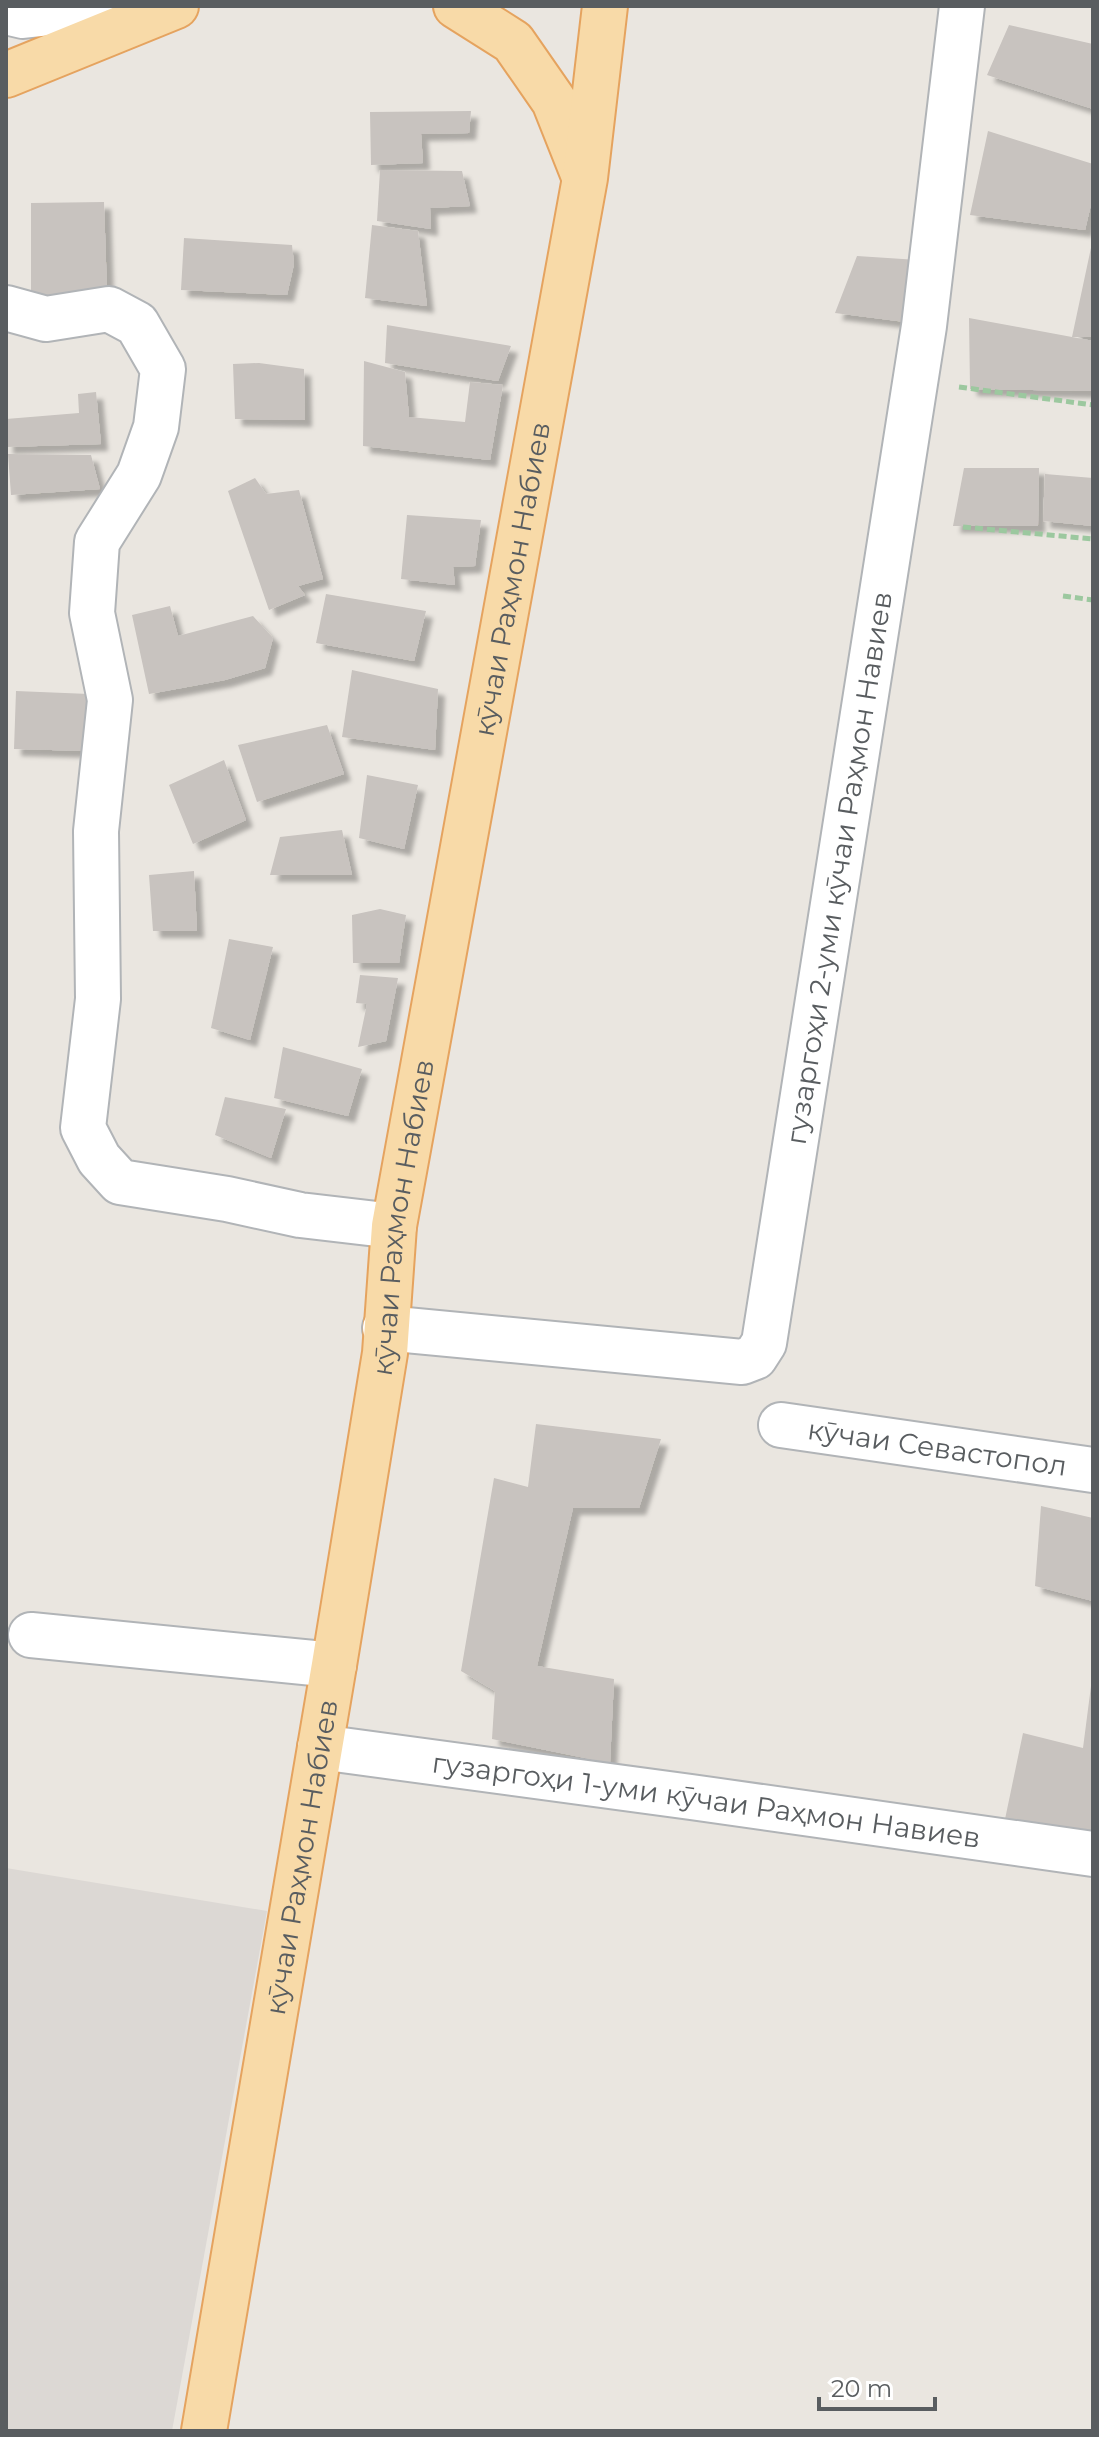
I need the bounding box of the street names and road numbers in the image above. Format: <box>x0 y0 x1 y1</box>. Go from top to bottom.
street label: кӯчаи Раҳмон Набиев <box>467 419 557 739</box>
street label: гузаргоҳи 2-уми кӯчаи Раҳмон Навиев <box>779 589 899 1147</box>
street label: кӯчаи Раҳмон Набиев <box>365 1057 441 1378</box>
street label: кӯчаи Севастопол <box>806 1412 1069 1483</box>
street label: кӯчаи Раҳмон Набиев <box>258 1697 345 2017</box>
street label: гузаргоҳи 1-уми кӯчаи Раҳмон Навиев <box>430 1745 983 1855</box>

